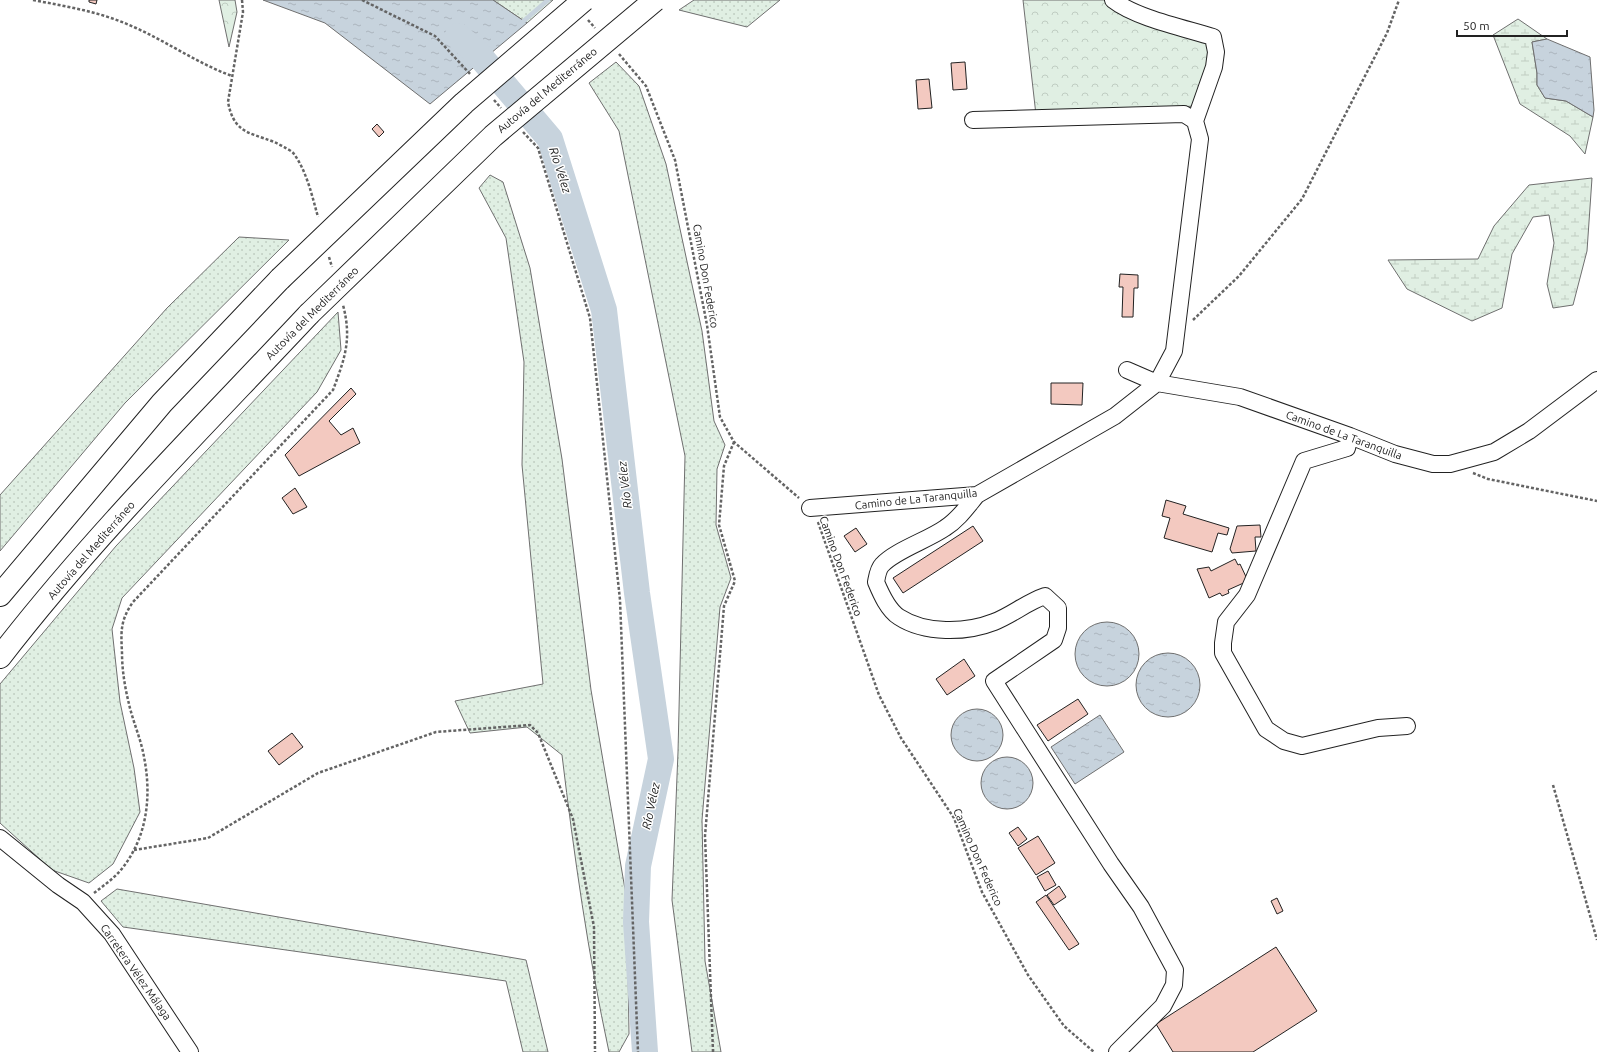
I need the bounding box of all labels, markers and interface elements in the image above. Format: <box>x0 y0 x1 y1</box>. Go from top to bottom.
scale bar <box>1457 12 1567 38</box>
text: 50 m <box>1463 19 1490 32</box>
street label: Autovía del Mediterráneo <box>495 45 599 135</box>
water label: Río Vélez <box>547 145 574 195</box>
street label: Camino Don Federico <box>691 223 721 329</box>
street label: Autovía del Mediterráneo <box>263 264 361 362</box>
street label: Camino de La Taranquilla <box>1284 408 1404 462</box>
water label: Río Vélez <box>615 460 634 509</box>
street label: Camino de La Taranquilla <box>854 487 978 511</box>
street label: Autovía del Mediterráneo <box>45 498 137 602</box>
street label: Camino Don Federico <box>817 514 865 618</box>
water label: Río Vélez <box>639 781 662 830</box>
street label: Camino Don Federico <box>951 806 1005 908</box>
street label: Carretera Vélez Málaga <box>98 922 174 1022</box>

